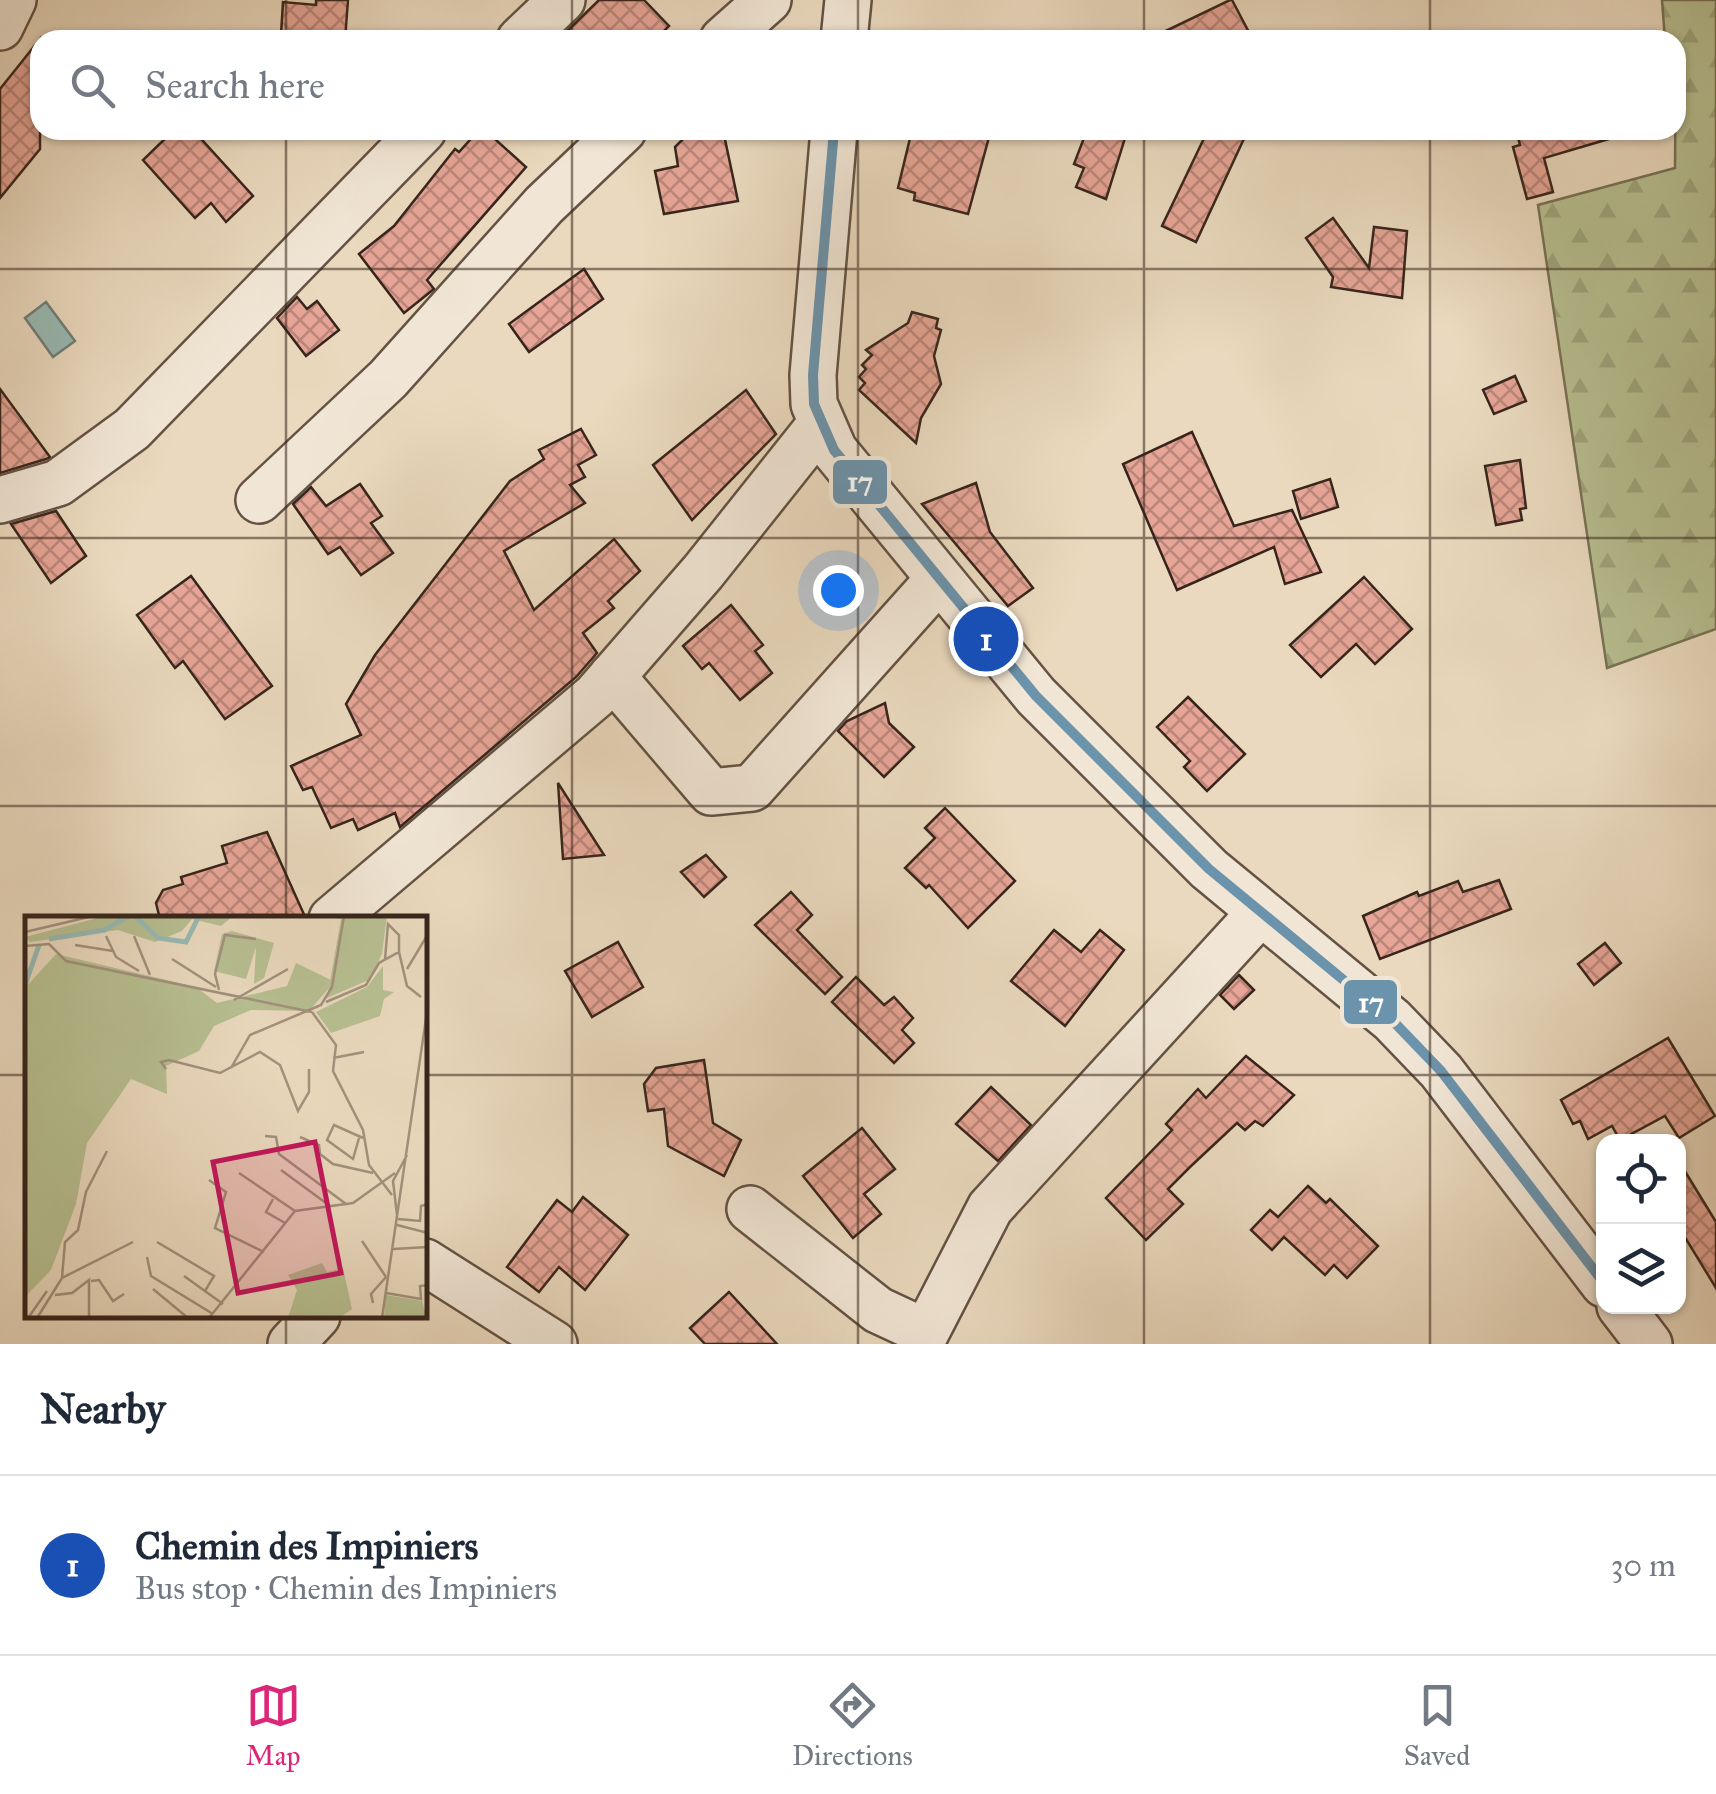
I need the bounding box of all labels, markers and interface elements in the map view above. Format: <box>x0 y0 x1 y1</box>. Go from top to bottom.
search box <box>30 30 1686 140</box>
icon: search <box>65 58 120 113</box>
text: Search here <box>145 62 325 108</box>
line badge: 17 <box>831 458 889 506</box>
text: 17 <box>847 464 873 499</box>
your location <box>813 565 864 616</box>
pin: 1 <box>954 602 1018 676</box>
inset map <box>25 916 428 1319</box>
line badge: 17 <box>1342 978 1399 1026</box>
text: 17 <box>1358 985 1384 1020</box>
map controls <box>1596 1134 1686 1314</box>
button: locate <box>1596 1134 1686 1224</box>
button: layers <box>1596 1224 1686 1314</box>
text: Nearby <box>40 1383 165 1435</box>
text: Chemin des Impiniers <box>135 1523 478 1569</box>
text: 1 <box>66 1546 79 1585</box>
text: 30 m <box>1611 1546 1676 1585</box>
text: Bus stop · Chemin des Impiniers <box>135 1569 557 1608</box>
tab: Map <box>246 1678 301 1773</box>
tab: Directions <box>792 1678 913 1773</box>
tab: Saved <box>1404 1678 1470 1773</box>

